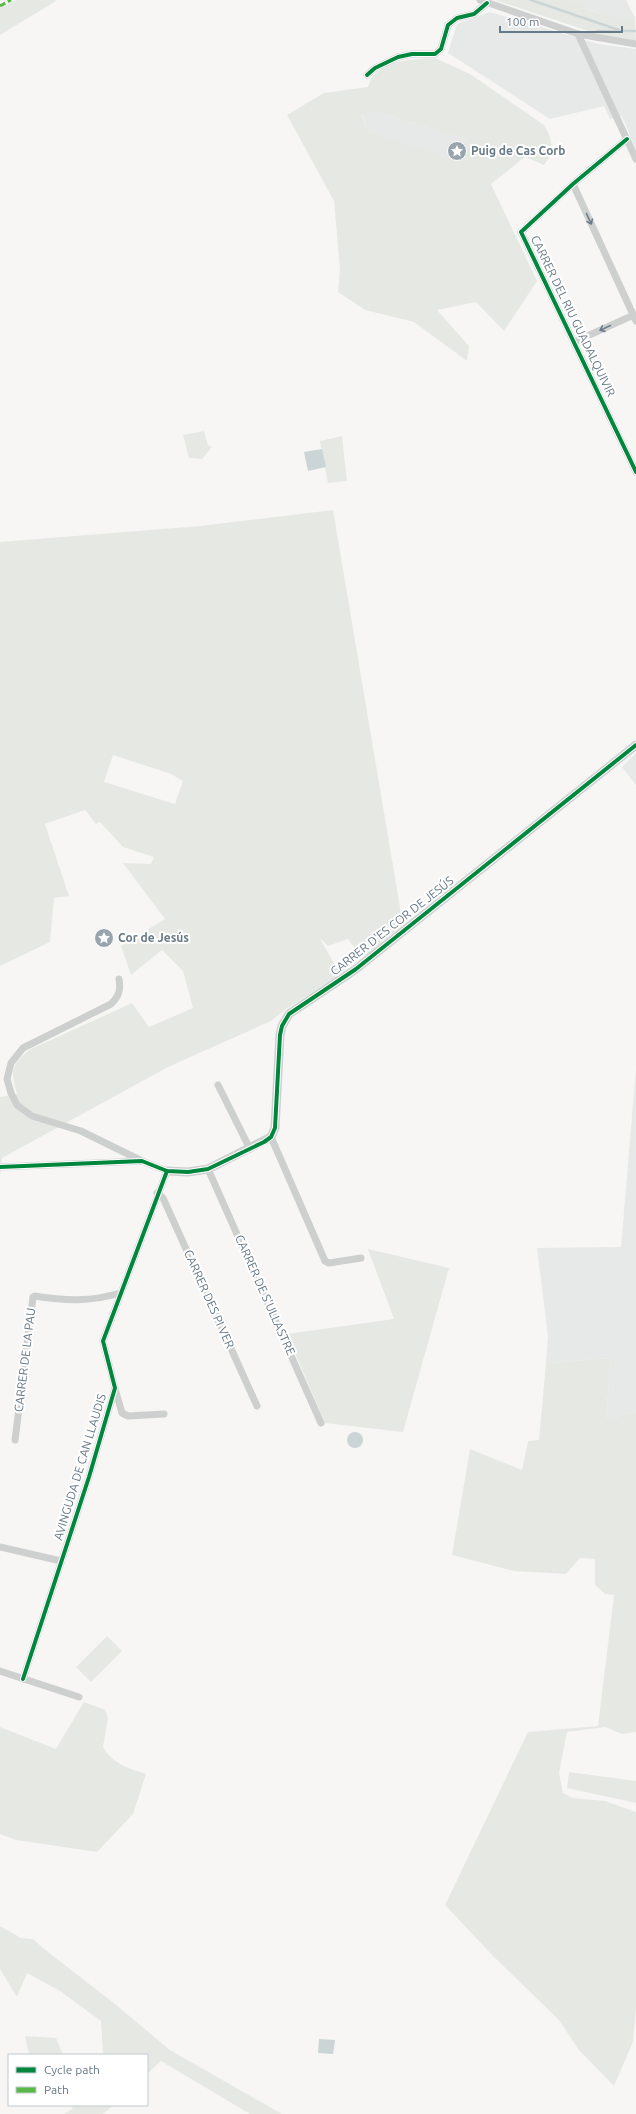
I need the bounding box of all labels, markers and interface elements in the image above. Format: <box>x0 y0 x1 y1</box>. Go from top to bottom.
scale bar <box>500 8 622 34</box>
text: 100 m <box>506 15 539 28</box>
place icon: Puig de Cas Corb <box>446 140 468 162</box>
place label: Puig de Cas Corb <box>471 144 566 157</box>
one-way arrow <box>586 213 593 225</box>
street label: CARRER DEL RIU GUADALQUIVIR <box>529 233 618 399</box>
one-way arrow <box>600 325 612 332</box>
street label: CARRER D'ES COR DE JESÚS <box>328 874 456 978</box>
place icon: Cor de Jesús <box>93 927 115 949</box>
place label: Cor de Jesús <box>118 931 189 944</box>
street label: CARRER DE S'ULLASTRE <box>233 1233 298 1357</box>
street label: CARRER DES PI VER <box>182 1248 237 1351</box>
street label: CARRER DE LA PAU <box>12 1307 37 1413</box>
street label: AVINGUDA DE CAN LLAUDIS <box>51 1392 108 1542</box>
legend <box>8 2054 148 2106</box>
text: Cycle path <box>44 2063 100 2076</box>
text: Path <box>44 2083 69 2096</box>

